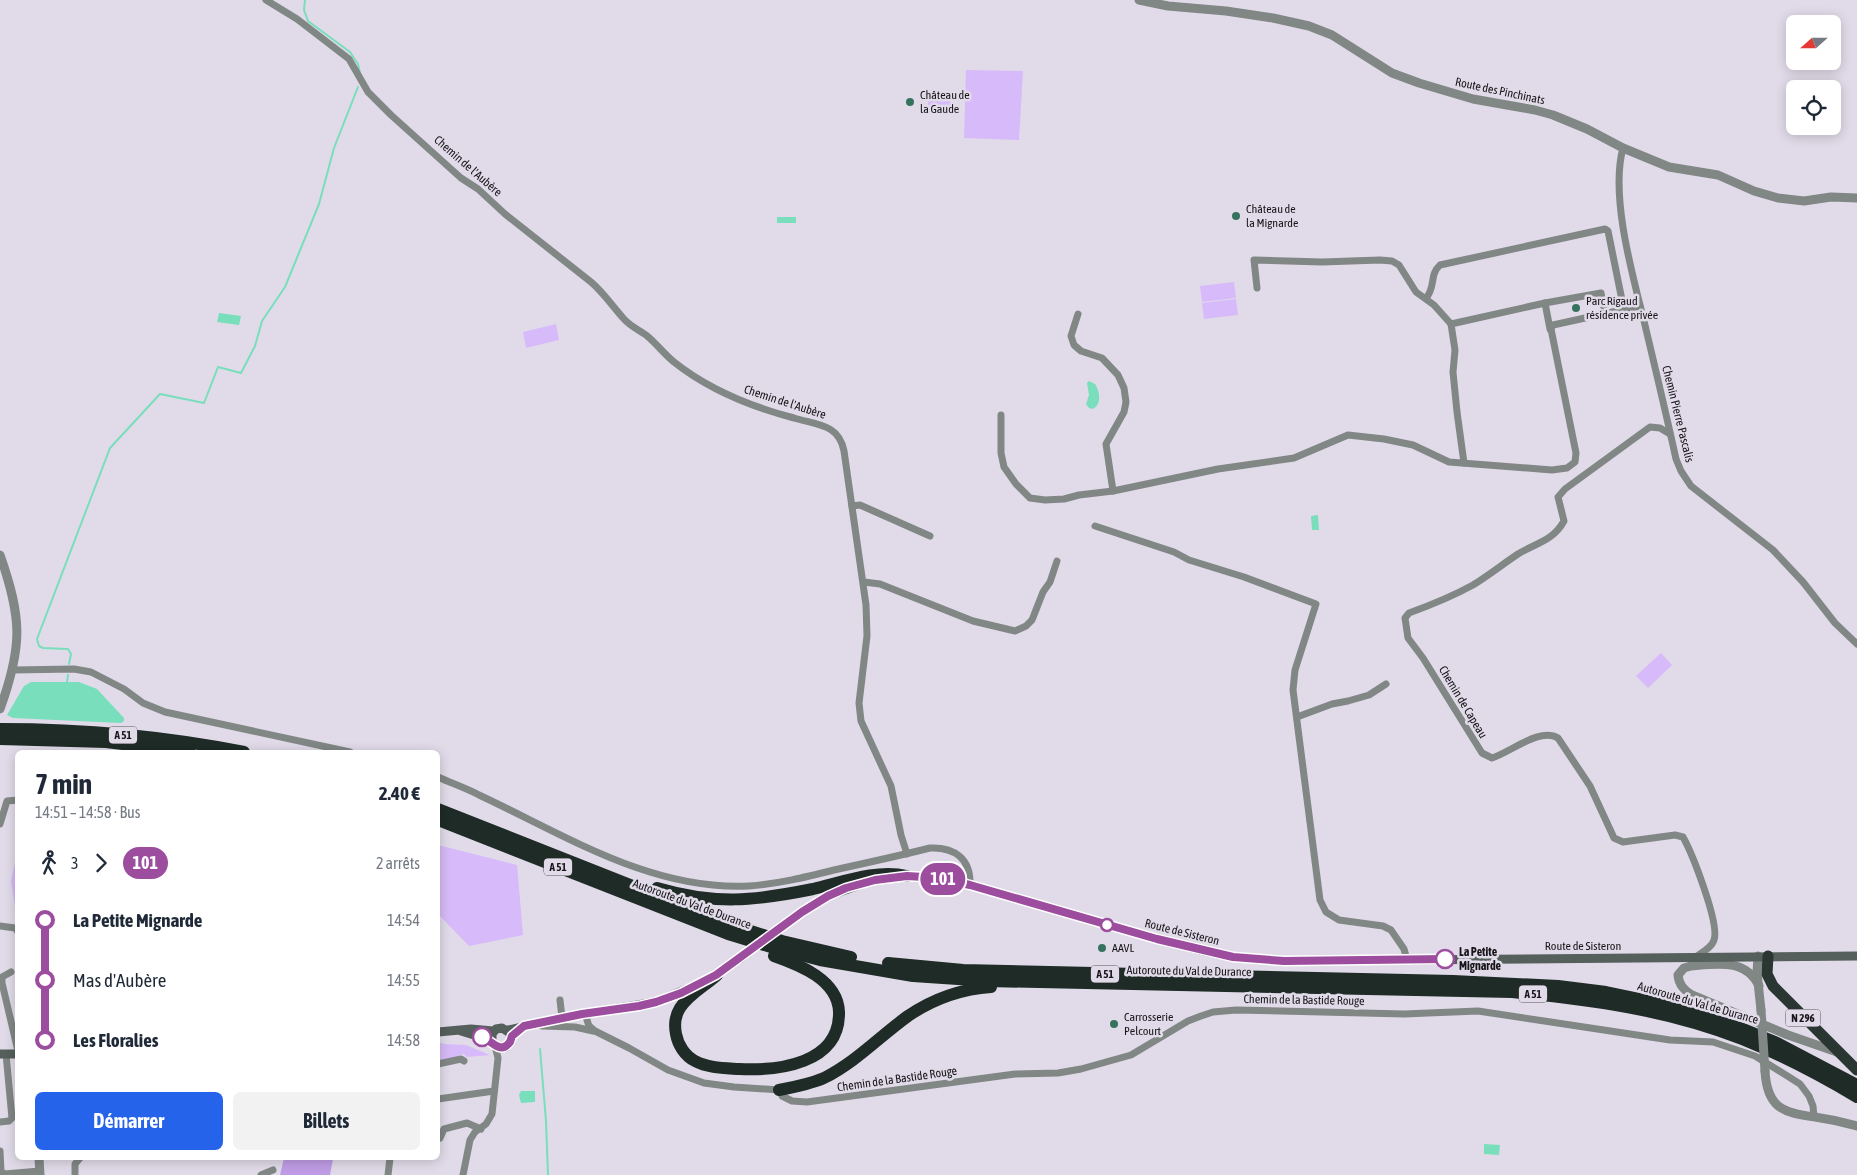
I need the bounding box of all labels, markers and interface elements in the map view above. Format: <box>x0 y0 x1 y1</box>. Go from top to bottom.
north arrow <box>1786 15 1841 70</box>
map controls <box>1786 15 1841 135</box>
street label: Route des Pinchinats <box>1454 75 1546 107</box>
button: locate <box>1786 80 1841 135</box>
place label: Château de la Gaude <box>920 88 970 116</box>
marker: Château de la Gaude <box>904 96 916 108</box>
street label: Chemin de l'Aubère <box>431 133 505 199</box>
place label: Château de la Mignarde <box>1246 202 1298 230</box>
marker: Château de la Mignarde <box>1230 210 1242 222</box>
place label: Parc Rigaud résidence privée <box>1586 294 1658 322</box>
marker: Parc Rigaud résidence privée <box>1570 302 1582 314</box>
street label: Chemin Pierre Pascalis <box>1659 364 1697 464</box>
street label: Chemin de l'Aubère <box>742 382 828 422</box>
street label: Chemin de Capeau <box>1436 663 1490 741</box>
road number: A 51 <box>109 726 137 744</box>
text: 7 min <box>35 768 92 800</box>
text: 2.40 € <box>379 782 420 804</box>
text: 14:51 – 14:58 · Bus <box>35 803 140 821</box>
icon: walk <box>35 849 63 877</box>
icon: forward <box>87 849 115 877</box>
text: 101 <box>133 852 158 873</box>
text: 3 <box>71 854 79 872</box>
text: 2 arrêts <box>376 854 420 872</box>
road number: A 51 <box>544 859 572 876</box>
line badge: 101 <box>914 863 972 895</box>
text: 101 <box>930 868 956 889</box>
street label: Autoroute du Val de Durance <box>631 876 753 932</box>
text: La Petite Mignarde <box>73 909 202 931</box>
text: 14:54 <box>387 911 420 929</box>
street label: Route de Sisteron <box>1143 916 1221 948</box>
unlabelled marker <box>1100 918 1114 932</box>
street label: Route de Sisteron <box>1545 939 1621 953</box>
place label: AAVL <box>1112 941 1134 955</box>
marker: AAVL <box>1096 942 1108 954</box>
place label: La Petite Mignarde <box>1459 945 1502 973</box>
marker: La Petite Mignarde <box>1435 949 1455 969</box>
street label: Autoroute du Val de Durance <box>1126 963 1252 979</box>
road number: A 51 <box>1091 966 1119 982</box>
text: Mas d'Aubère <box>73 969 166 991</box>
text: 14:55 <box>387 971 420 989</box>
street label: Autoroute du Val de Durance <box>1636 979 1760 1027</box>
road number: A 51 <box>1519 986 1547 1002</box>
street label: Chemin de la Bastide Rouge <box>1243 992 1365 1008</box>
place label: Carrosserie Pelcourt <box>1124 1010 1173 1038</box>
road number: N 296 <box>1786 1010 1820 1026</box>
marker: Carrosserie Pelcourt <box>1108 1018 1120 1030</box>
unlabelled marker <box>472 1027 492 1047</box>
text: Les Floralies <box>73 1029 159 1051</box>
text: 14:58 <box>387 1031 420 1049</box>
street label: Chemin de la Bastide Rouge <box>836 1064 958 1094</box>
button: Démarrer <box>35 1092 223 1150</box>
button: Billets <box>233 1092 420 1150</box>

